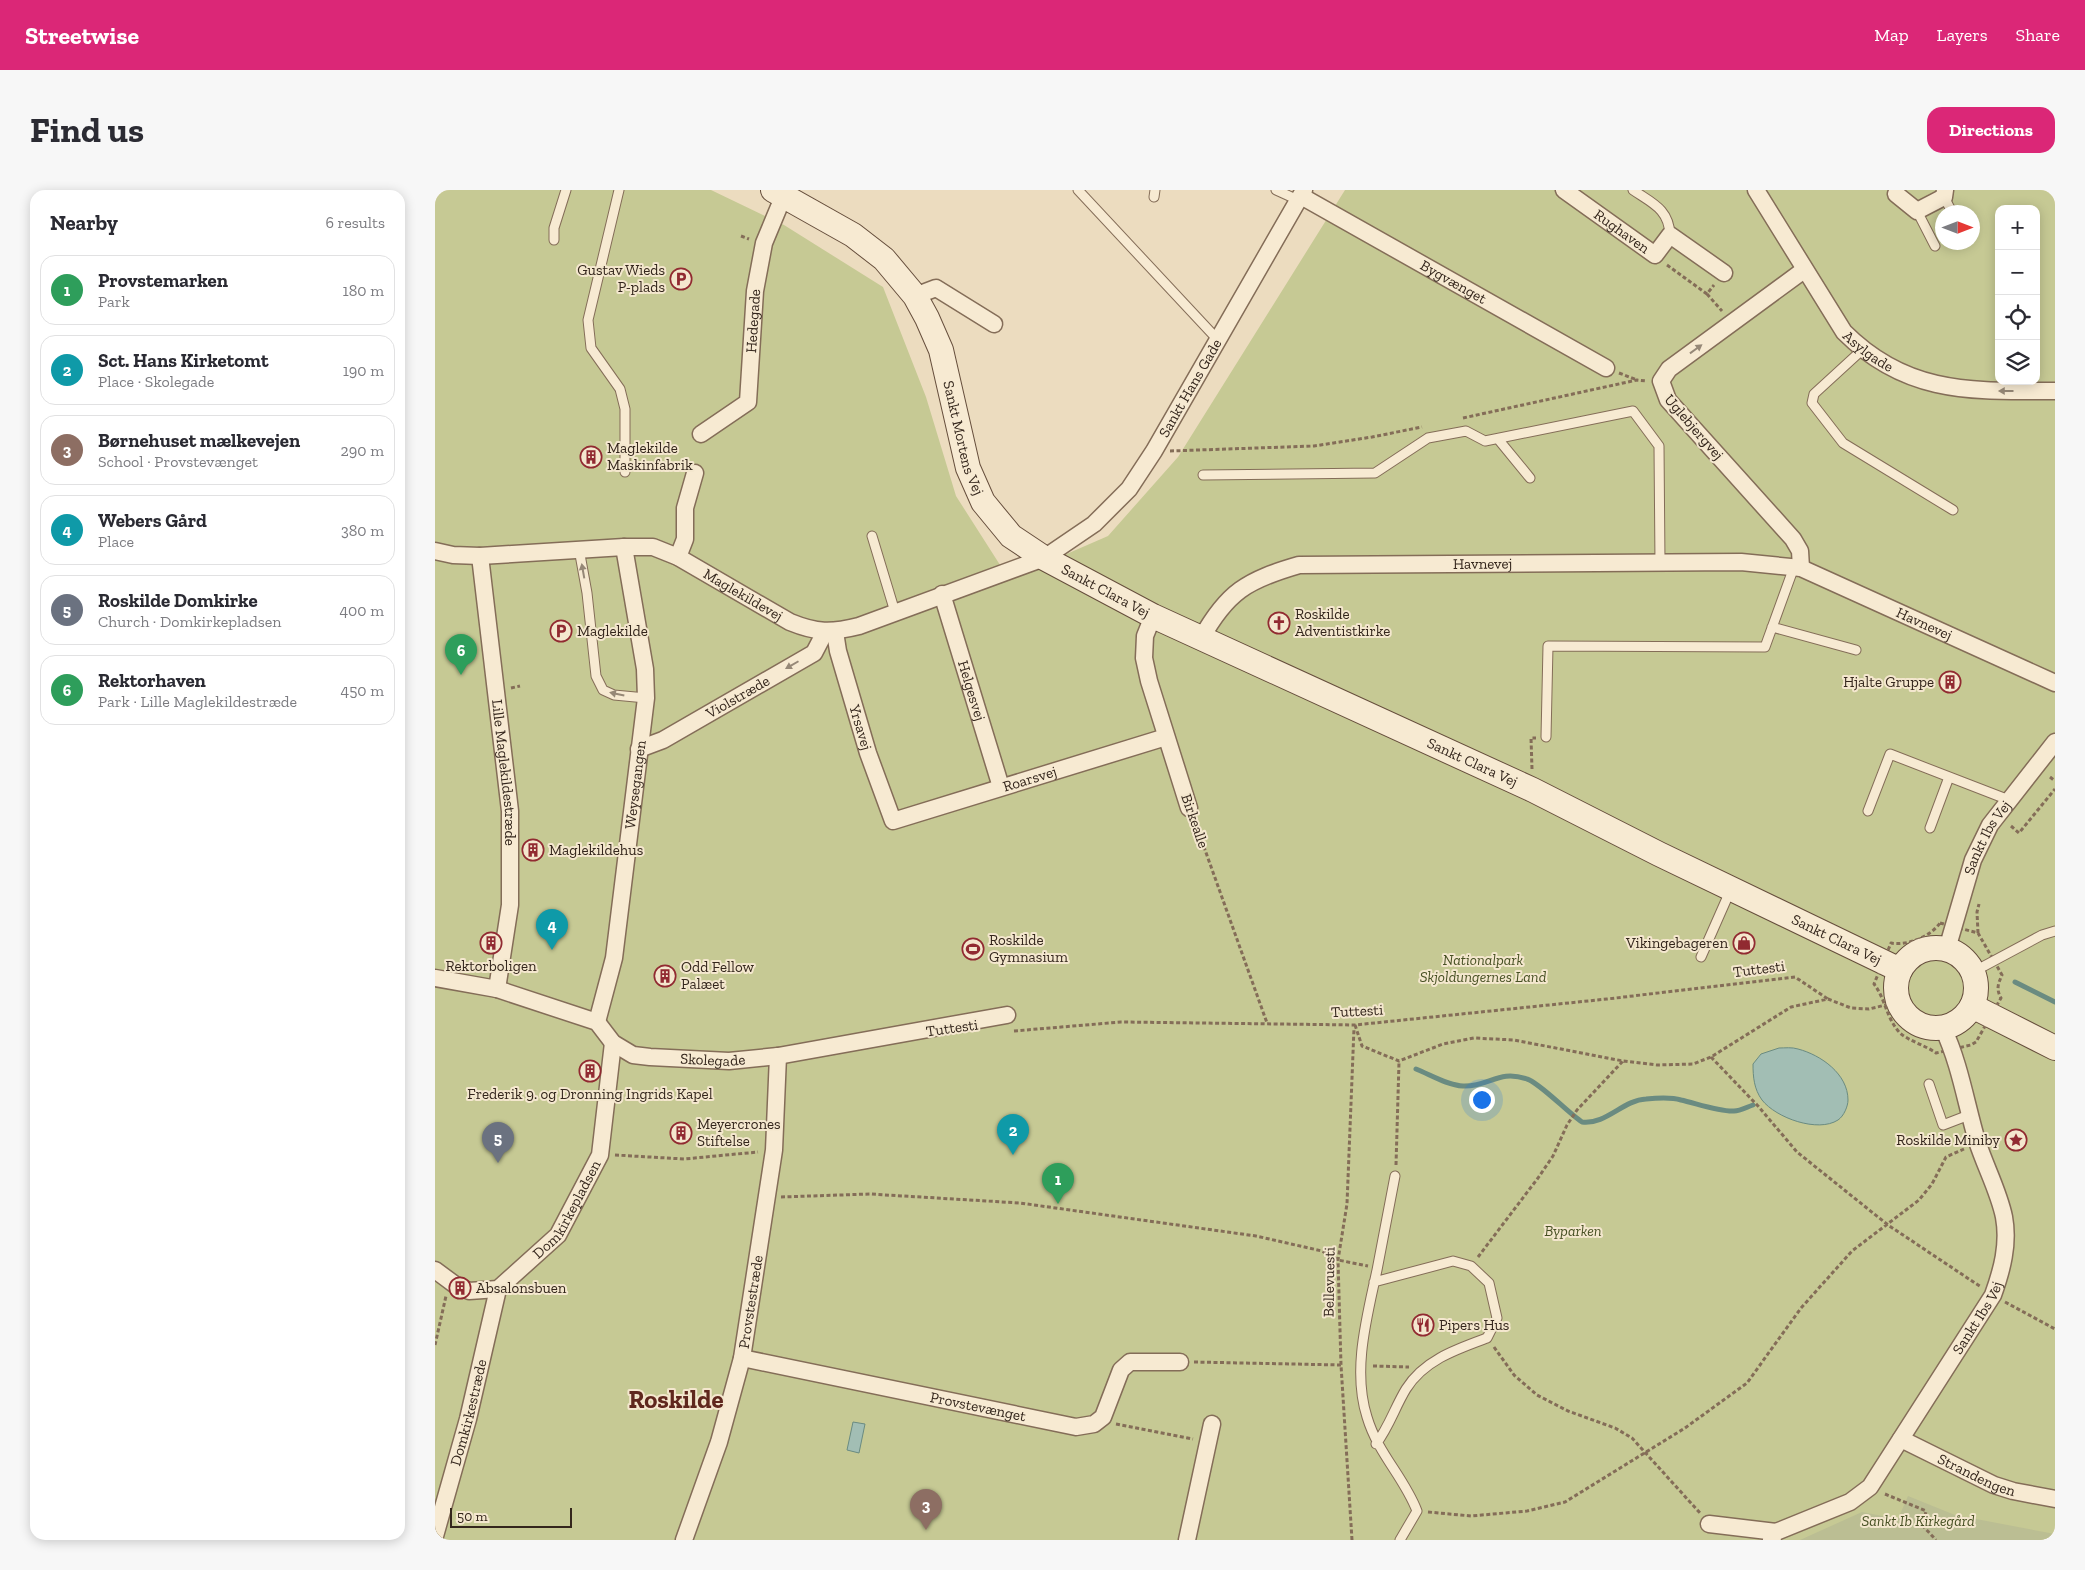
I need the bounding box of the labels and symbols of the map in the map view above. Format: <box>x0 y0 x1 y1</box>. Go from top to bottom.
street label: Rughaven <box>1590 205 1653 258</box>
north arrow <box>1935 205 1980 250</box>
street label: Bygvænget <box>1417 256 1490 308</box>
place label: Gustav Wieds P-plads <box>577 261 665 296</box>
parking icon: Gustav Wieds P-plads <box>669 267 693 291</box>
street label: Hedegade <box>742 288 764 354</box>
street label: Asylgade <box>1839 327 1896 376</box>
street label: Sankt Hans Gade <box>1155 336 1226 441</box>
one-way arrow <box>1689 343 1702 354</box>
street label: Sankt Mortens Vej <box>939 379 988 498</box>
one-way arrow <box>1998 387 2014 395</box>
street label: Uglebjergvej <box>1661 390 1727 464</box>
place label: Maglekilde Maskinfabrik <box>607 439 693 474</box>
building icon: Maglekilde Maskinfabrik <box>579 445 603 469</box>
street label: Havnevej <box>1453 555 1512 573</box>
street label: Sankt Clara Vej <box>1058 560 1153 622</box>
one-way arrow <box>579 563 587 579</box>
street label: Maglekildevej <box>700 565 786 625</box>
street label: Havnevej <box>1893 603 1955 644</box>
place label: Roskilde Adventistkirke <box>1295 605 1390 640</box>
church icon: Roskilde Adventistkirke <box>1267 611 1291 635</box>
parking icon: Maglekilde <box>549 619 573 643</box>
place label: Maglekilde <box>577 622 648 640</box>
pin: 6 <box>445 634 477 675</box>
street label: Helgesvej <box>954 658 989 723</box>
one-way arrow <box>786 661 799 670</box>
building icon: Hjalte Gruppe <box>1938 670 1962 694</box>
street label: Violstræde <box>702 671 773 723</box>
place label: Hjalte Gruppe <box>1843 673 1934 691</box>
one-way arrow <box>609 690 624 698</box>
street label: Lille Maglekildestræde <box>488 698 519 846</box>
street label: Yrsavej <box>845 702 876 752</box>
street label: Sankt Clara Vej <box>1424 734 1521 791</box>
street label: Weysegangen <box>621 739 650 830</box>
street label: Roarsvej <box>1001 762 1059 796</box>
street label: Birkealle <box>1177 791 1213 851</box>
street label: Sankt Ibs Vej <box>1960 797 2015 877</box>
building icon: Maglekildehus <box>521 838 545 862</box>
place label: Maglekildehus <box>549 841 643 859</box>
pin: 4 <box>536 909 568 950</box>
street label: Sankt Clara Vej <box>1789 910 1884 969</box>
building icon: Rektorboligen <box>479 931 503 955</box>
place label: Roskilde Gymnasium <box>989 931 1068 966</box>
shop icon: Vikingebageren <box>1732 931 1756 955</box>
place label: Vikingebageren <box>1625 934 1728 952</box>
sports icon: Roskilde Gymnasium <box>961 937 985 961</box>
park label: Nationalpark Skjoldungernes Land <box>1420 951 1547 986</box>
place label: Rektorboligen <box>445 957 537 975</box>
street label: Tuttesti <box>1732 957 1786 981</box>
place label: Odd Fellow Palæet <box>681 958 754 993</box>
building icon: Odd Fellow Palæet <box>653 964 677 988</box>
street label: Tuttesti <box>1330 1001 1384 1021</box>
street label: Tuttesti <box>925 1015 979 1041</box>
street label: Skolegade <box>680 1050 746 1070</box>
building icon: Frederik 9. og Dronning Ingrids Kapel <box>578 1059 602 1083</box>
place label: Frederik 9. og Dronning Ingrids Kapel <box>467 1085 713 1103</box>
your location <box>1469 1087 1495 1113</box>
pin: 2 <box>997 1114 1029 1155</box>
place label: Meyercrones Stiftelse <box>697 1115 781 1150</box>
building icon: Meyercrones Stiftelse <box>669 1121 693 1145</box>
pin: 5 <box>482 1122 514 1163</box>
place icon: Roskilde Miniby <box>2004 1128 2028 1152</box>
place label: Roskilde Miniby <box>1896 1131 2000 1149</box>
street label: Domkirkepladsen <box>529 1157 605 1262</box>
pin: 1 <box>1042 1163 1074 1204</box>
park label: Byparken <box>1544 1222 1602 1240</box>
street label: Bellevuesti <box>1319 1247 1339 1317</box>
street label: Provstestræde <box>735 1254 767 1350</box>
building icon: Absalonsbuen <box>448 1276 472 1300</box>
place label: Absalonsbuen <box>476 1279 567 1297</box>
street label: Sankt Ibs Vej <box>1948 1279 2006 1358</box>
restaurant icon: Pipers Hus <box>1411 1313 1435 1337</box>
place label: Pipers Hus <box>1439 1316 1509 1334</box>
street label: Domkirkestræde <box>446 1357 490 1468</box>
district label: Roskilde <box>628 1384 724 1414</box>
street label: Provstevænget <box>929 1388 1028 1426</box>
street label: Strandengen <box>1935 1450 2018 1500</box>
pin: 3 <box>910 1489 942 1530</box>
scale bar <box>450 1505 573 1528</box>
park label: Sankt Ib Kirkegård <box>1861 1512 1975 1530</box>

